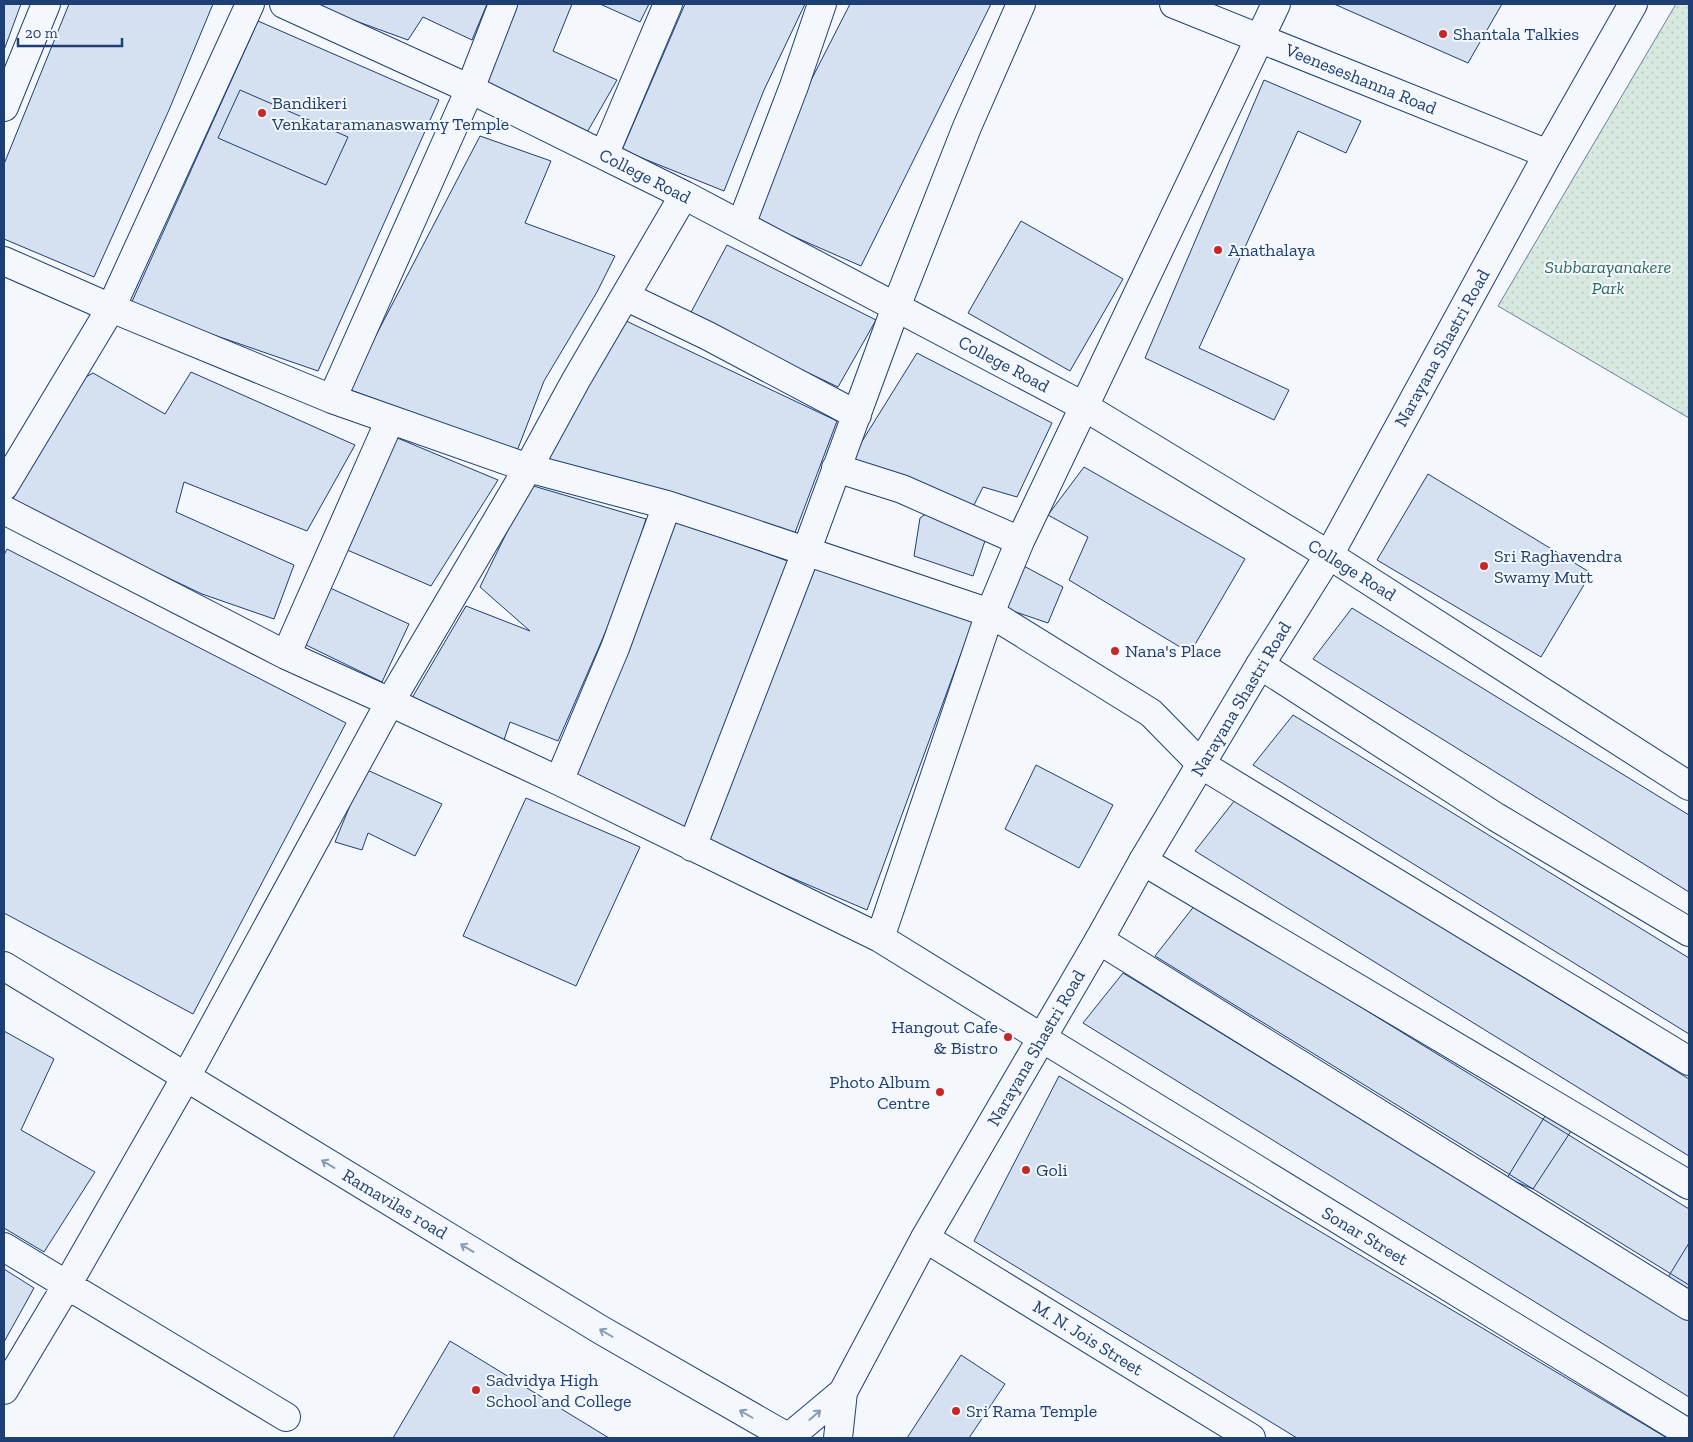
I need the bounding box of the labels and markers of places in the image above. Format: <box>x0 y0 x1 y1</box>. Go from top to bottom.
place label: Shantala Talkies <box>1453 23 1579 45</box>
marker: Shantala Talkies <box>1437 28 1449 40</box>
place label: Bandikeri Venkataramanaswamy Temple <box>271 92 509 135</box>
marker: Bandikeri Venkataramanaswamy Temple <box>256 107 268 119</box>
place label: Anathalaya <box>1228 239 1315 261</box>
marker: Anathalaya <box>1212 244 1224 256</box>
place label: Sri Raghavendra Swamy Mutt <box>1494 545 1622 588</box>
marker: Sri Raghavendra Swamy Mutt <box>1478 560 1490 572</box>
place label: Nana's Place <box>1125 640 1221 662</box>
marker: Nana's Place <box>1109 645 1121 657</box>
place label: Hangout Cafe & Bistro <box>891 1016 998 1059</box>
marker: Hangout Cafe & Bistro <box>1002 1031 1014 1043</box>
place label: Photo Album Centre <box>829 1071 930 1114</box>
marker: Photo Album Centre <box>934 1086 946 1098</box>
place label: Goli <box>1036 1159 1068 1181</box>
marker: Goli <box>1020 1164 1032 1176</box>
place label: Sadvidya High School and College <box>486 1369 632 1412</box>
marker: Sadvidya High School and College <box>470 1384 482 1396</box>
place label: Sri Rama Temple <box>966 1400 1097 1422</box>
marker: Sri Rama Temple <box>950 1405 962 1417</box>

